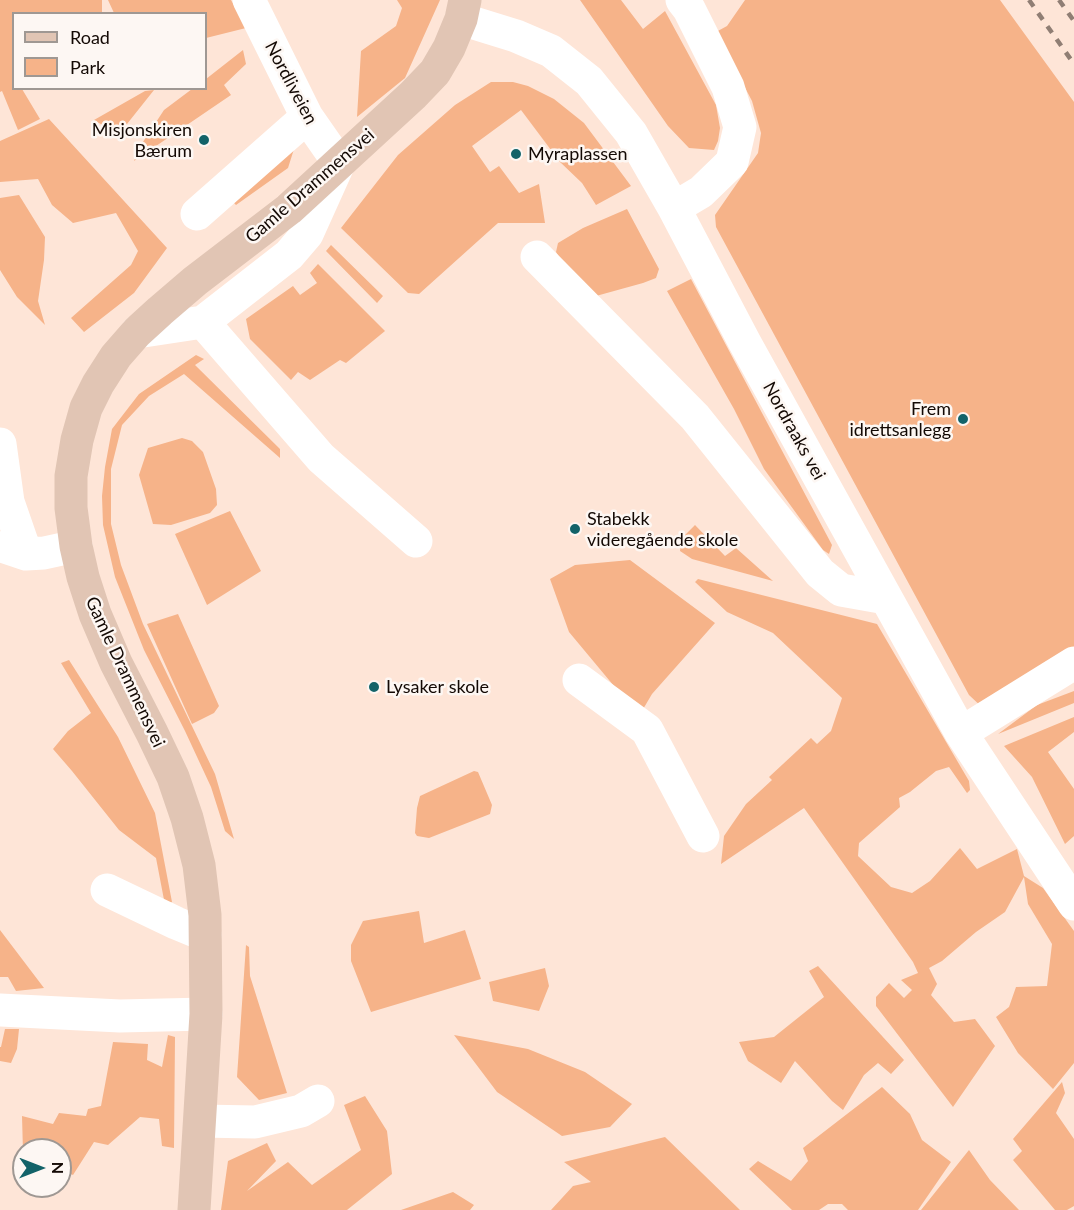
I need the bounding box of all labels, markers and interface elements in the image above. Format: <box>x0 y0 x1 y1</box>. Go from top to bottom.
legend <box>12 12 207 90</box>
text: Road <box>70 26 110 48</box>
street label: Nordliveien <box>260 38 322 128</box>
text: Park <box>70 56 105 78</box>
place label: Misjonskiren Bærum <box>92 119 192 162</box>
street label: Gamle Drammensvei <box>241 124 379 248</box>
marker: Misjonskiren Bærum <box>197 133 211 147</box>
place label: Myraplassen <box>528 143 628 165</box>
marker: Myraplassen <box>509 147 523 161</box>
street label: Nordraaks vei <box>758 378 830 484</box>
place label: Frem idrettsanlegg <box>849 398 951 440</box>
marker: Frem idrettsanlegg <box>956 412 970 426</box>
place label: Stabekk videregående skole <box>587 508 738 550</box>
marker: Stabekk videregående skole <box>568 522 582 536</box>
street label: Gamle Drammensvei <box>81 593 169 751</box>
place label: Lysaker skole <box>386 676 489 698</box>
marker: Lysaker skole <box>367 680 381 694</box>
north arrow <box>12 1138 72 1198</box>
text: N <box>49 1162 68 1174</box>

